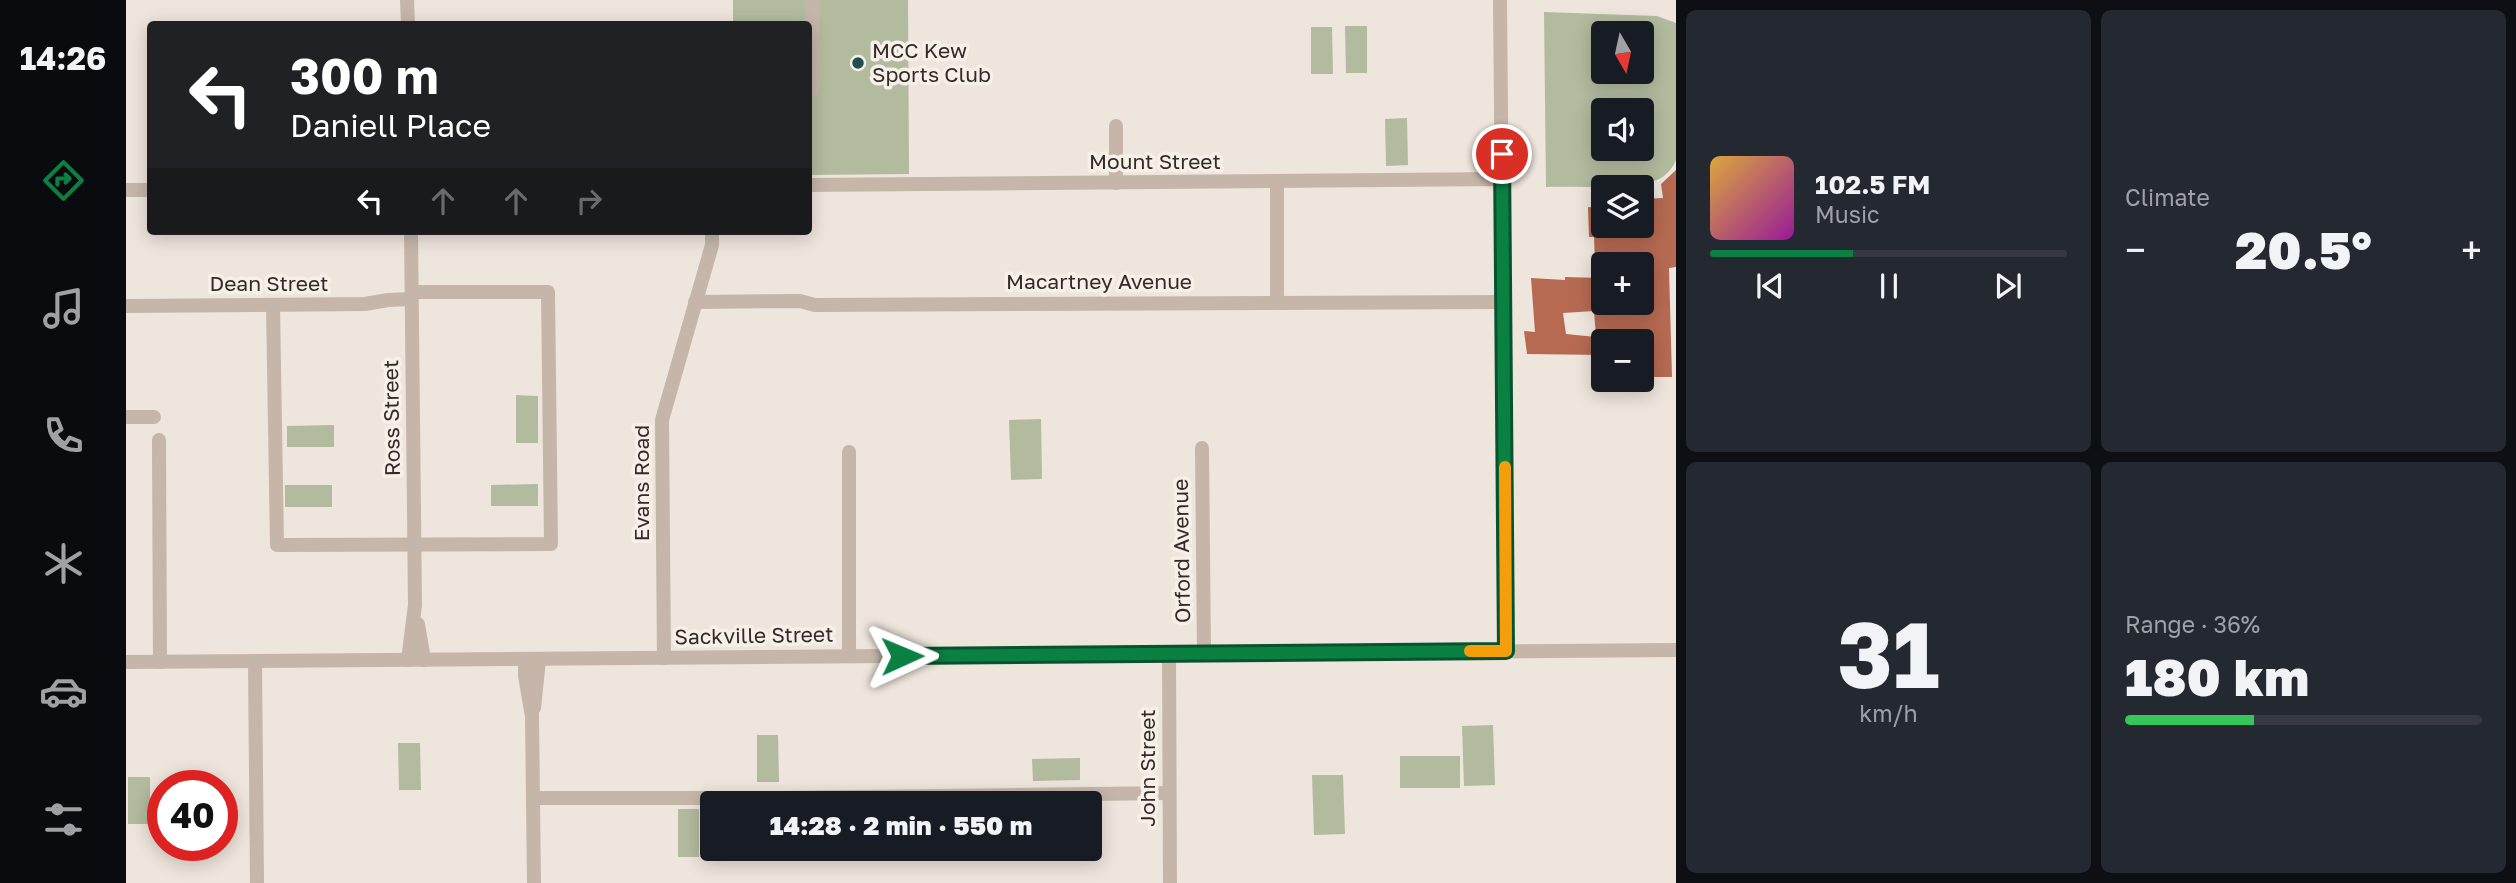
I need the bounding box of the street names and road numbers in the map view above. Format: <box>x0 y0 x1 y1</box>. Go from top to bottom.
street label: Mount Street <box>1089 148 1221 174</box>
street label: Macartney Avenue <box>1006 268 1192 294</box>
street label: Dean Street <box>209 270 329 296</box>
street label: Ross Street <box>377 360 405 476</box>
street label: Evans Road <box>628 425 654 541</box>
street label: Orford Avenue <box>1167 479 1195 623</box>
street label: Sackville Street <box>674 621 834 649</box>
street label: John Street <box>1134 709 1160 827</box>

